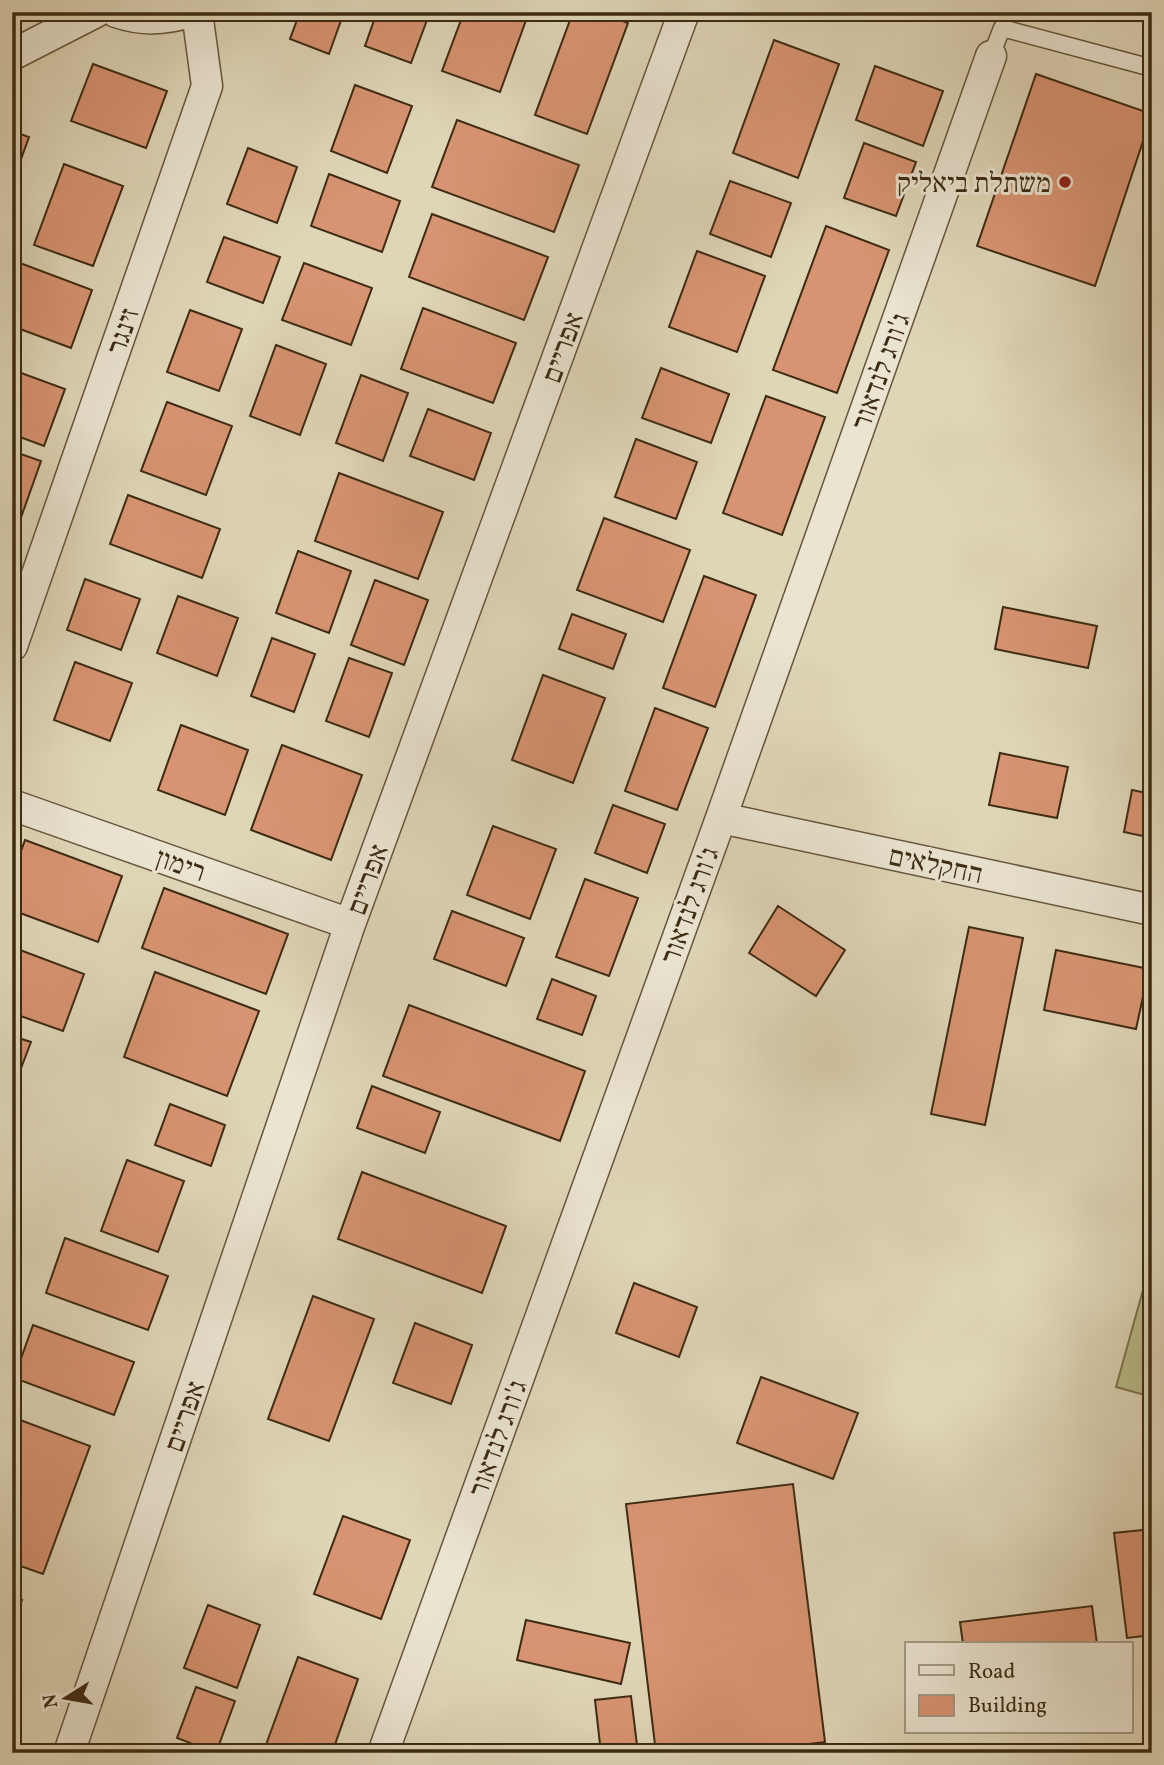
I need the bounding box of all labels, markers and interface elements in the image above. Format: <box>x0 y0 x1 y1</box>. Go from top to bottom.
place label: משתלת ביאליק <box>897 165 1051 204</box>
marker: משתלת ביאליק <box>1057 174 1073 190</box>
street label: זינגר <box>98 303 150 360</box>
street label: אפריים <box>534 307 595 389</box>
street label: ג'ורג לנדאור <box>843 308 922 436</box>
street label: החקלאים <box>885 837 986 895</box>
street label: אפריים <box>339 839 400 921</box>
street label: רימון <box>150 840 210 893</box>
street label: ג'ורג לנדאור <box>652 842 731 970</box>
street label: ג'ורג לנדאור <box>460 1375 539 1503</box>
street label: אפריים <box>156 1376 217 1458</box>
legend <box>905 1642 1132 1734</box>
text: Road <box>968 1658 1015 1687</box>
north arrow <box>32 1664 102 1734</box>
text: N <box>37 1691 65 1710</box>
text: Building <box>968 1692 1047 1721</box>

